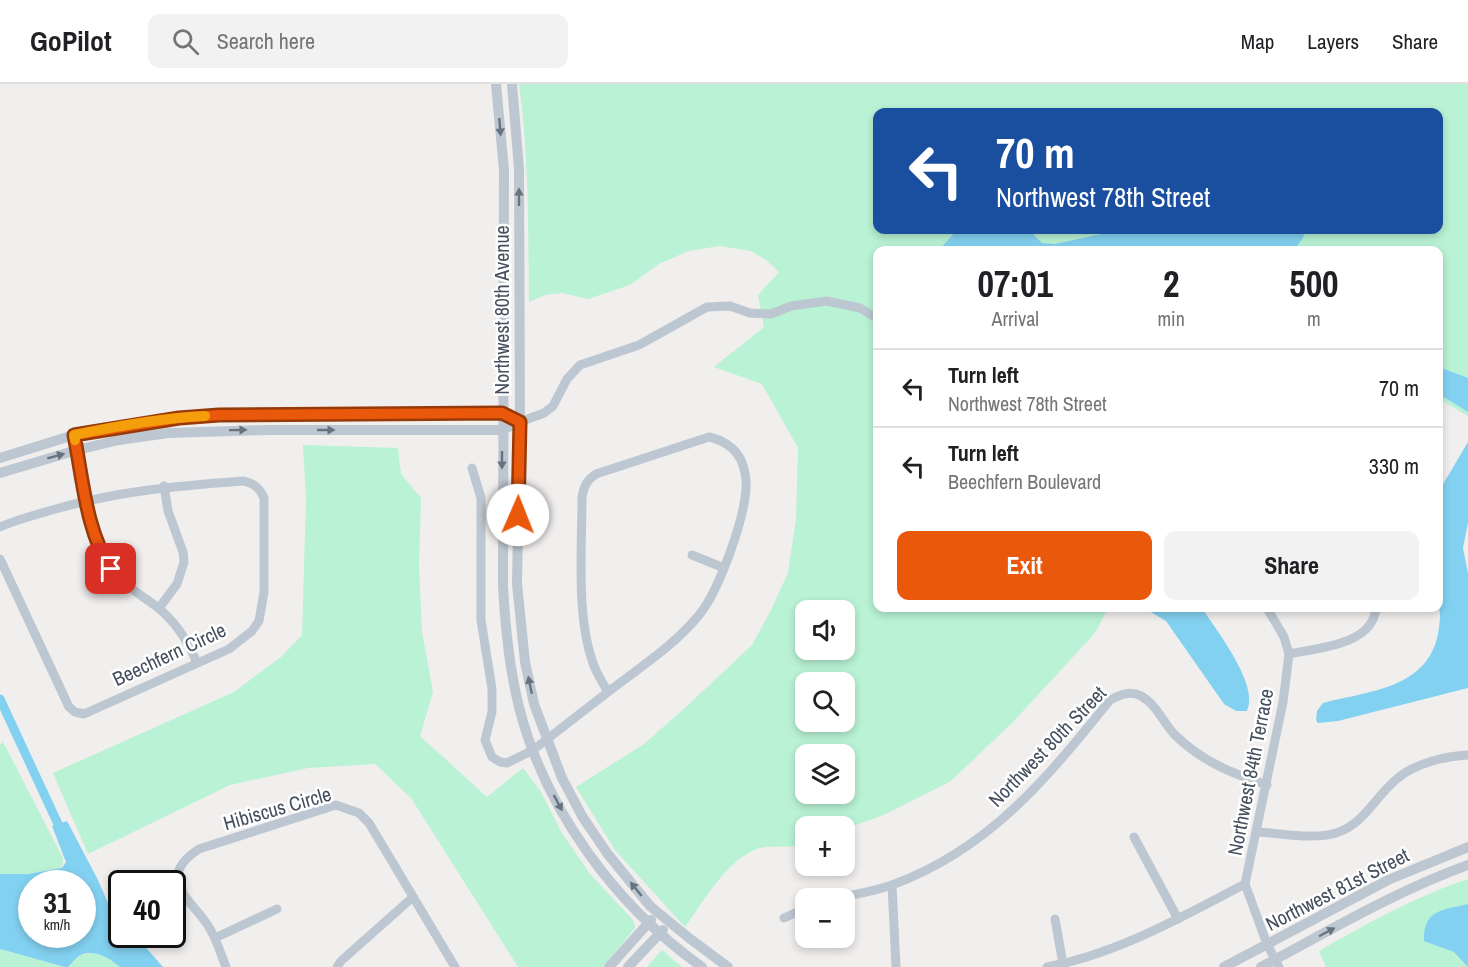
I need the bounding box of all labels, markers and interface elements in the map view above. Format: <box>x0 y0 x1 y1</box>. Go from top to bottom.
search box <box>148 14 568 68</box>
text: GoPilot <box>30 22 112 60</box>
icon: search <box>169 25 202 58</box>
text: Search here <box>217 26 315 56</box>
text: Map <box>1241 27 1274 56</box>
text: Layers <box>1307 27 1359 56</box>
text: Share <box>1392 27 1438 56</box>
one-way arrow <box>495 118 505 137</box>
text: 70 m <box>996 125 1075 181</box>
icon: left <box>897 132 975 210</box>
text: Northwest 78th Street <box>996 179 1210 215</box>
one-way arrow <box>514 188 524 207</box>
street label: Northwest 80th Avenue <box>488 225 515 395</box>
text: 07:01 <box>977 260 1053 308</box>
text: 2 <box>1163 260 1179 308</box>
text: 500 <box>1289 260 1339 308</box>
text: Arrival <box>992 305 1039 332</box>
text: min <box>1157 305 1185 332</box>
text: m <box>1307 305 1321 332</box>
text: Turn left <box>948 360 1019 390</box>
icon: left <box>897 372 930 405</box>
text: 70 m <box>1379 373 1419 403</box>
text: Northwest 78th Street <box>948 390 1107 417</box>
one-way arrow <box>316 425 335 435</box>
one-way arrow <box>229 426 248 435</box>
text: Turn left <box>948 438 1019 468</box>
one-way arrow <box>497 450 507 469</box>
icon: left <box>897 450 930 483</box>
one-way arrow <box>47 451 65 460</box>
text: 330 m <box>1369 451 1419 481</box>
text: Beechfern Boulevard <box>948 468 1101 495</box>
position arrow <box>486 483 550 547</box>
button: Exit <box>897 531 1152 600</box>
button: Share <box>1164 531 1419 600</box>
pin <box>85 543 136 594</box>
icon: arrive <box>94 552 127 585</box>
map controls <box>795 600 855 948</box>
button: sound <box>795 600 855 660</box>
street label: Beechfern Circle <box>108 616 230 692</box>
button: search <box>795 672 855 732</box>
one-way arrow <box>525 675 534 694</box>
street label: Northwest 80th Street <box>982 679 1112 812</box>
street label: Northwest 84th Terrace <box>1221 686 1279 858</box>
button: layers <box>795 744 855 804</box>
street label: Hibiscus Circle <box>220 780 334 836</box>
one-way arrow <box>553 794 563 811</box>
button: + <box>795 816 855 876</box>
street label: Northwest 81st Street <box>1261 841 1414 937</box>
speed limit sign: 40 <box>108 870 186 948</box>
one-way arrow <box>629 881 642 897</box>
text: 31 <box>43 882 71 922</box>
button: − <box>795 888 855 948</box>
text: km/h <box>44 914 70 935</box>
one-way arrow <box>1319 927 1336 937</box>

